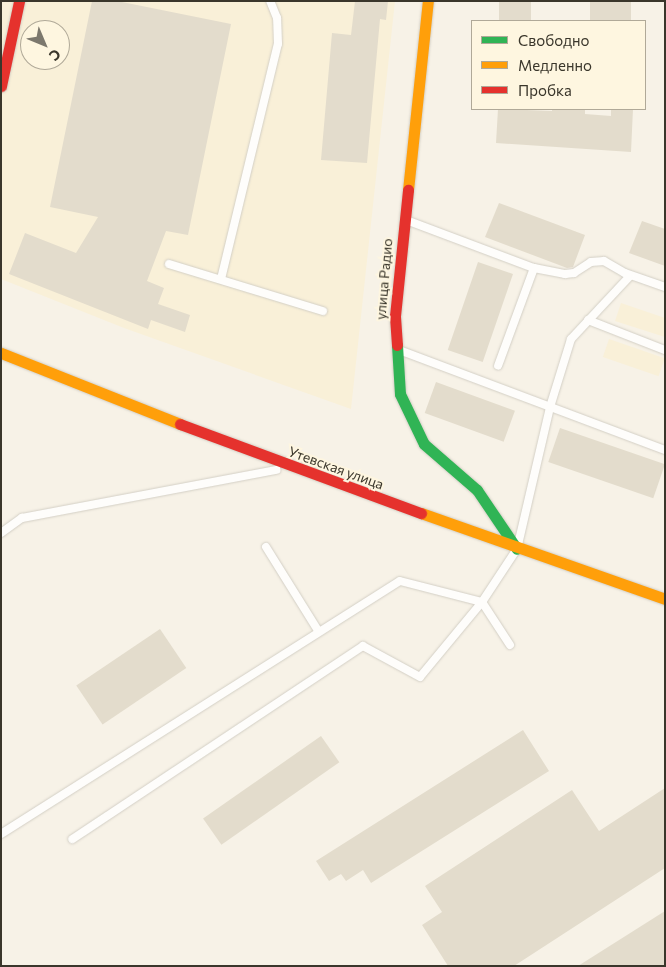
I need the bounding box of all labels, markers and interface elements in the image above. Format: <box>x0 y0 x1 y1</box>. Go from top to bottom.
north arrow <box>20 20 70 70</box>
legend <box>471 20 646 110</box>
text: Свободно <box>518 31 589 49</box>
text: С <box>46 46 65 65</box>
text: Медленно <box>518 56 592 74</box>
text: Пробка <box>518 81 572 99</box>
street label: улица Радио <box>372 238 396 320</box>
street label: Утевская улица <box>286 443 386 493</box>

